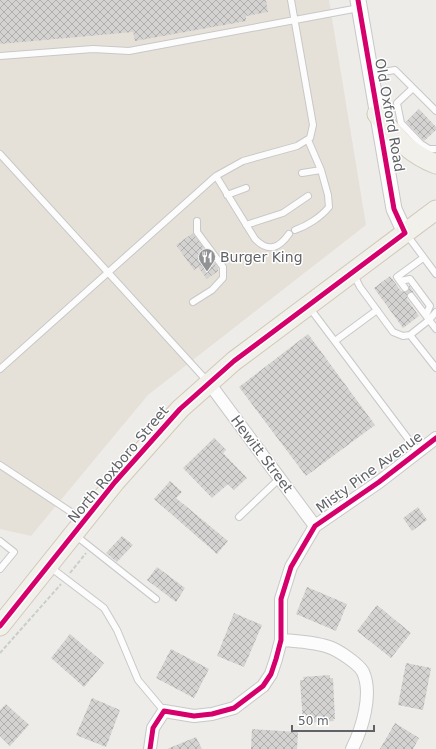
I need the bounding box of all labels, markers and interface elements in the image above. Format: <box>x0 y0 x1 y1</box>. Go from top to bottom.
street label: Old Oxford Road <box>372 57 408 173</box>
restaurant icon: Burger King <box>197 247 217 272</box>
place label: Burger King <box>220 249 303 265</box>
street label: North Roxboro Street <box>64 402 172 526</box>
street label: Hewitt Street <box>228 412 297 496</box>
street label: Misty Pine Avenue <box>313 428 425 516</box>
scale bar <box>292 707 374 733</box>
text: 50 m <box>298 714 329 728</box>

